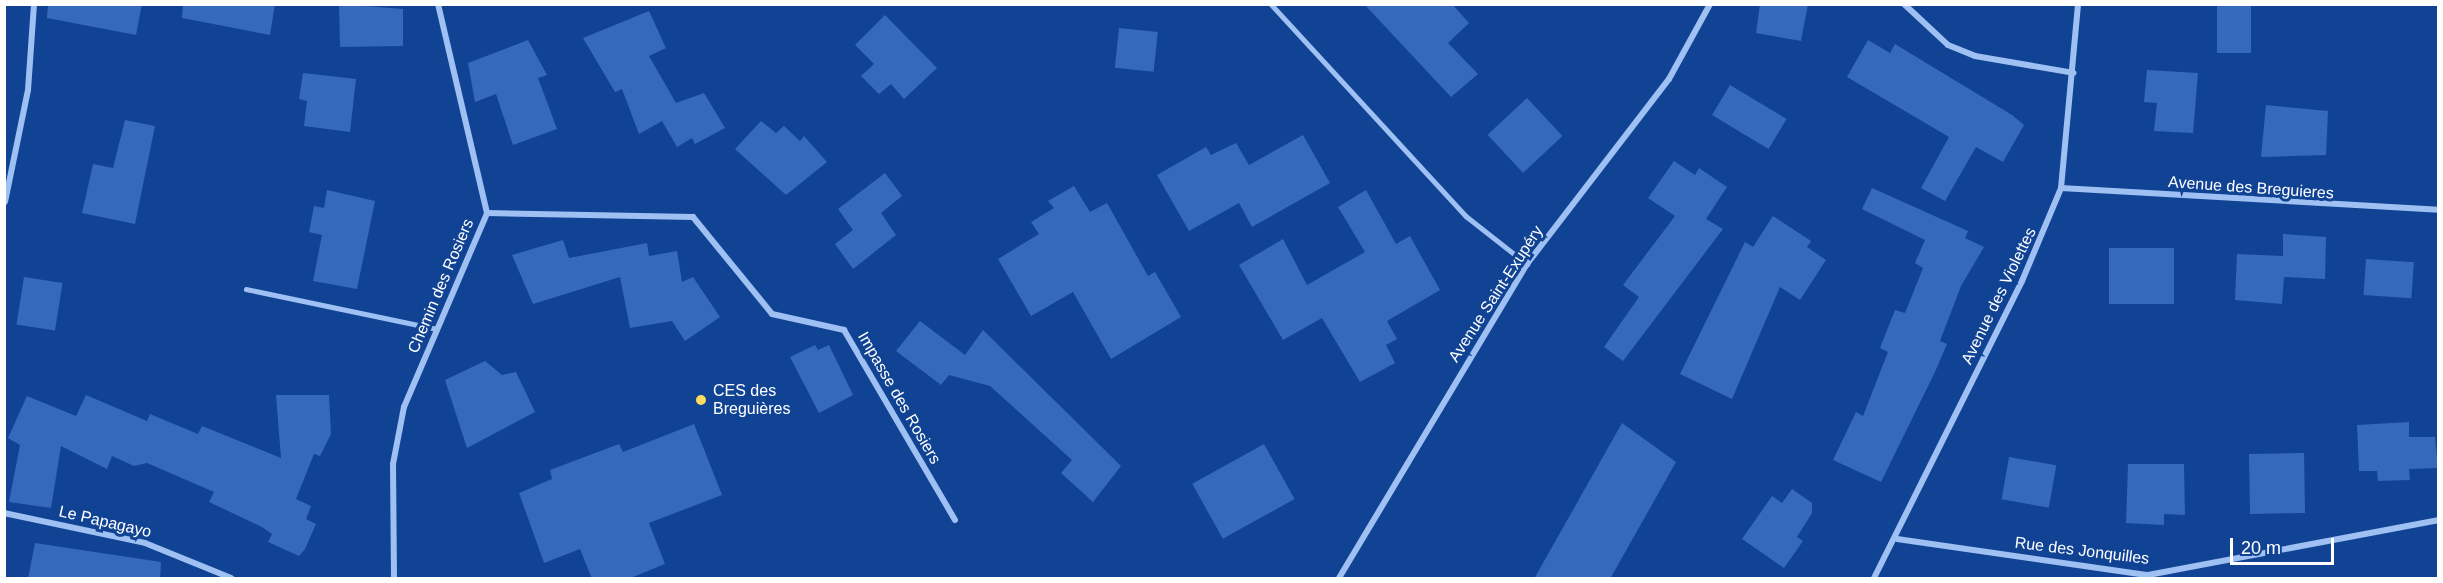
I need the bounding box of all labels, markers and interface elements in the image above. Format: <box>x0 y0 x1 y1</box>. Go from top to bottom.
street label: Avenue des Breguieres <box>2168 173 2334 203</box>
street label: Chemin des Rosiers <box>404 216 478 356</box>
street label: Avenue Saint-Exupéry <box>1445 222 1547 366</box>
street label: Avenue des Violettes <box>1958 224 2040 368</box>
street label: Impasse des Rosiers <box>853 329 945 467</box>
place label: CES des Breguières <box>713 381 790 419</box>
marker: CES des Breguières <box>694 393 708 407</box>
street label: Le Papagayo <box>57 502 153 542</box>
scale bar <box>2233 526 2336 564</box>
street label: Rue des Jonquilles <box>2014 533 2150 569</box>
text: 20 m <box>2241 538 2281 558</box>

